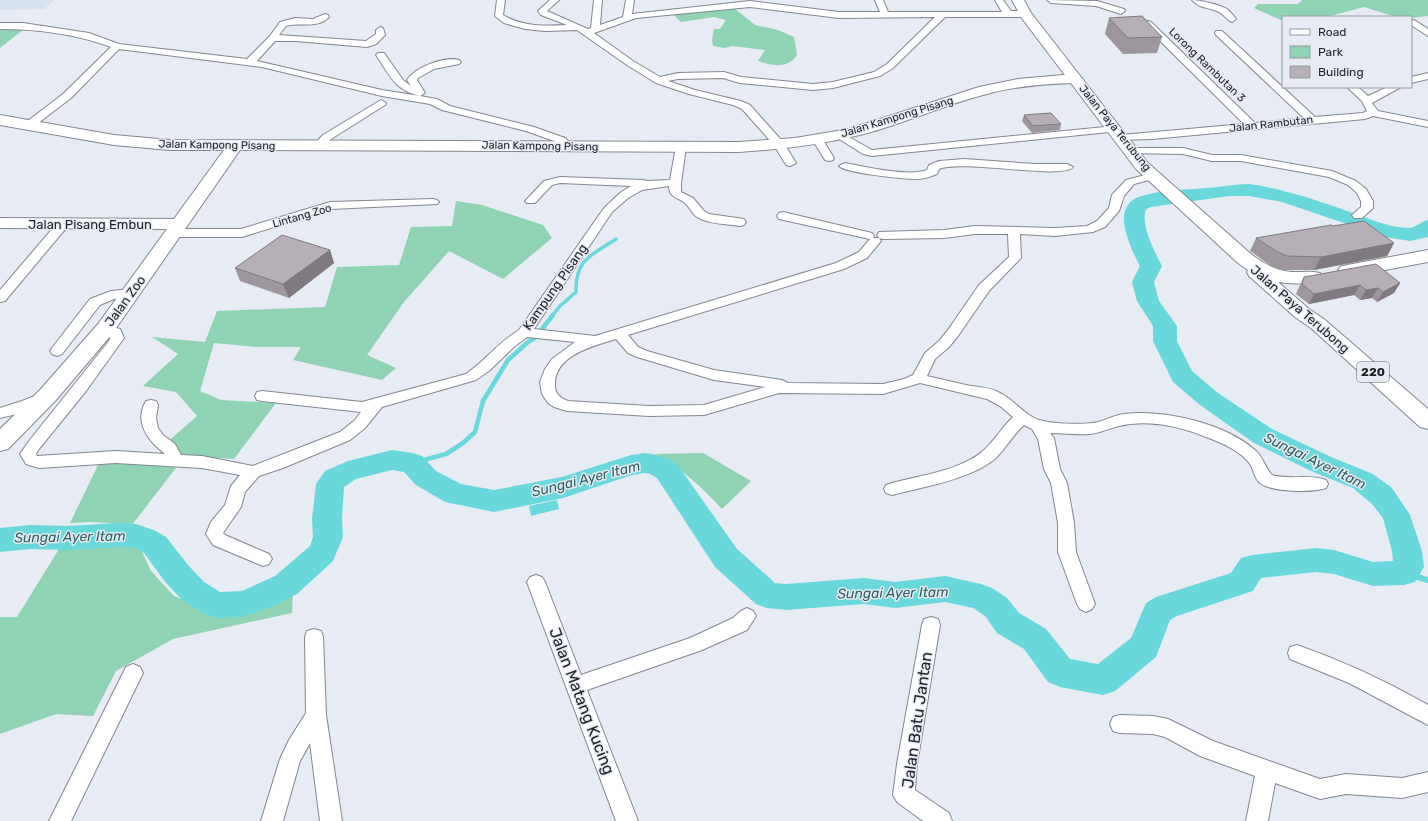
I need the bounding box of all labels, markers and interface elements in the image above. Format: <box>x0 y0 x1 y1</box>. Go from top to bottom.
legend <box>1282 16 1412 88</box>
street label: Lorong Rambutan 3 <box>1166 25 1248 105</box>
text: Road <box>1318 25 1346 39</box>
text: Park <box>1318 45 1344 59</box>
text: Building <box>1318 65 1364 79</box>
street label: Jalan Paya Terubung <box>1076 82 1154 174</box>
street label: Jalan Kampong Pisang <box>839 94 955 140</box>
street label: Jalan Rambutan <box>1228 113 1314 135</box>
street label: Jalan Kampong Pisang <box>158 137 276 153</box>
street label: Jalan Kampong Pisang <box>481 138 599 154</box>
street label: Lintang Zoo <box>271 201 333 231</box>
street label: Jalan Pisang Embun <box>28 217 152 233</box>
street label: Kampung Pisang <box>520 241 591 334</box>
street label: Jalan Paya Terubong <box>1247 262 1353 357</box>
street label: Jalan Zoo <box>102 273 148 329</box>
road number: 220 <box>1357 362 1389 382</box>
water label: Sungai Ayer Itam <box>1261 429 1369 493</box>
water label: Sungai Ayer Itam <box>530 457 642 501</box>
water label: Sungai Ayer Itam <box>14 528 126 546</box>
water label: Sungai Ayer Itam <box>837 584 949 602</box>
street label: Jalan Matang Kucing <box>545 625 619 777</box>
street label: Jalan Batu Jantan <box>898 650 936 790</box>

